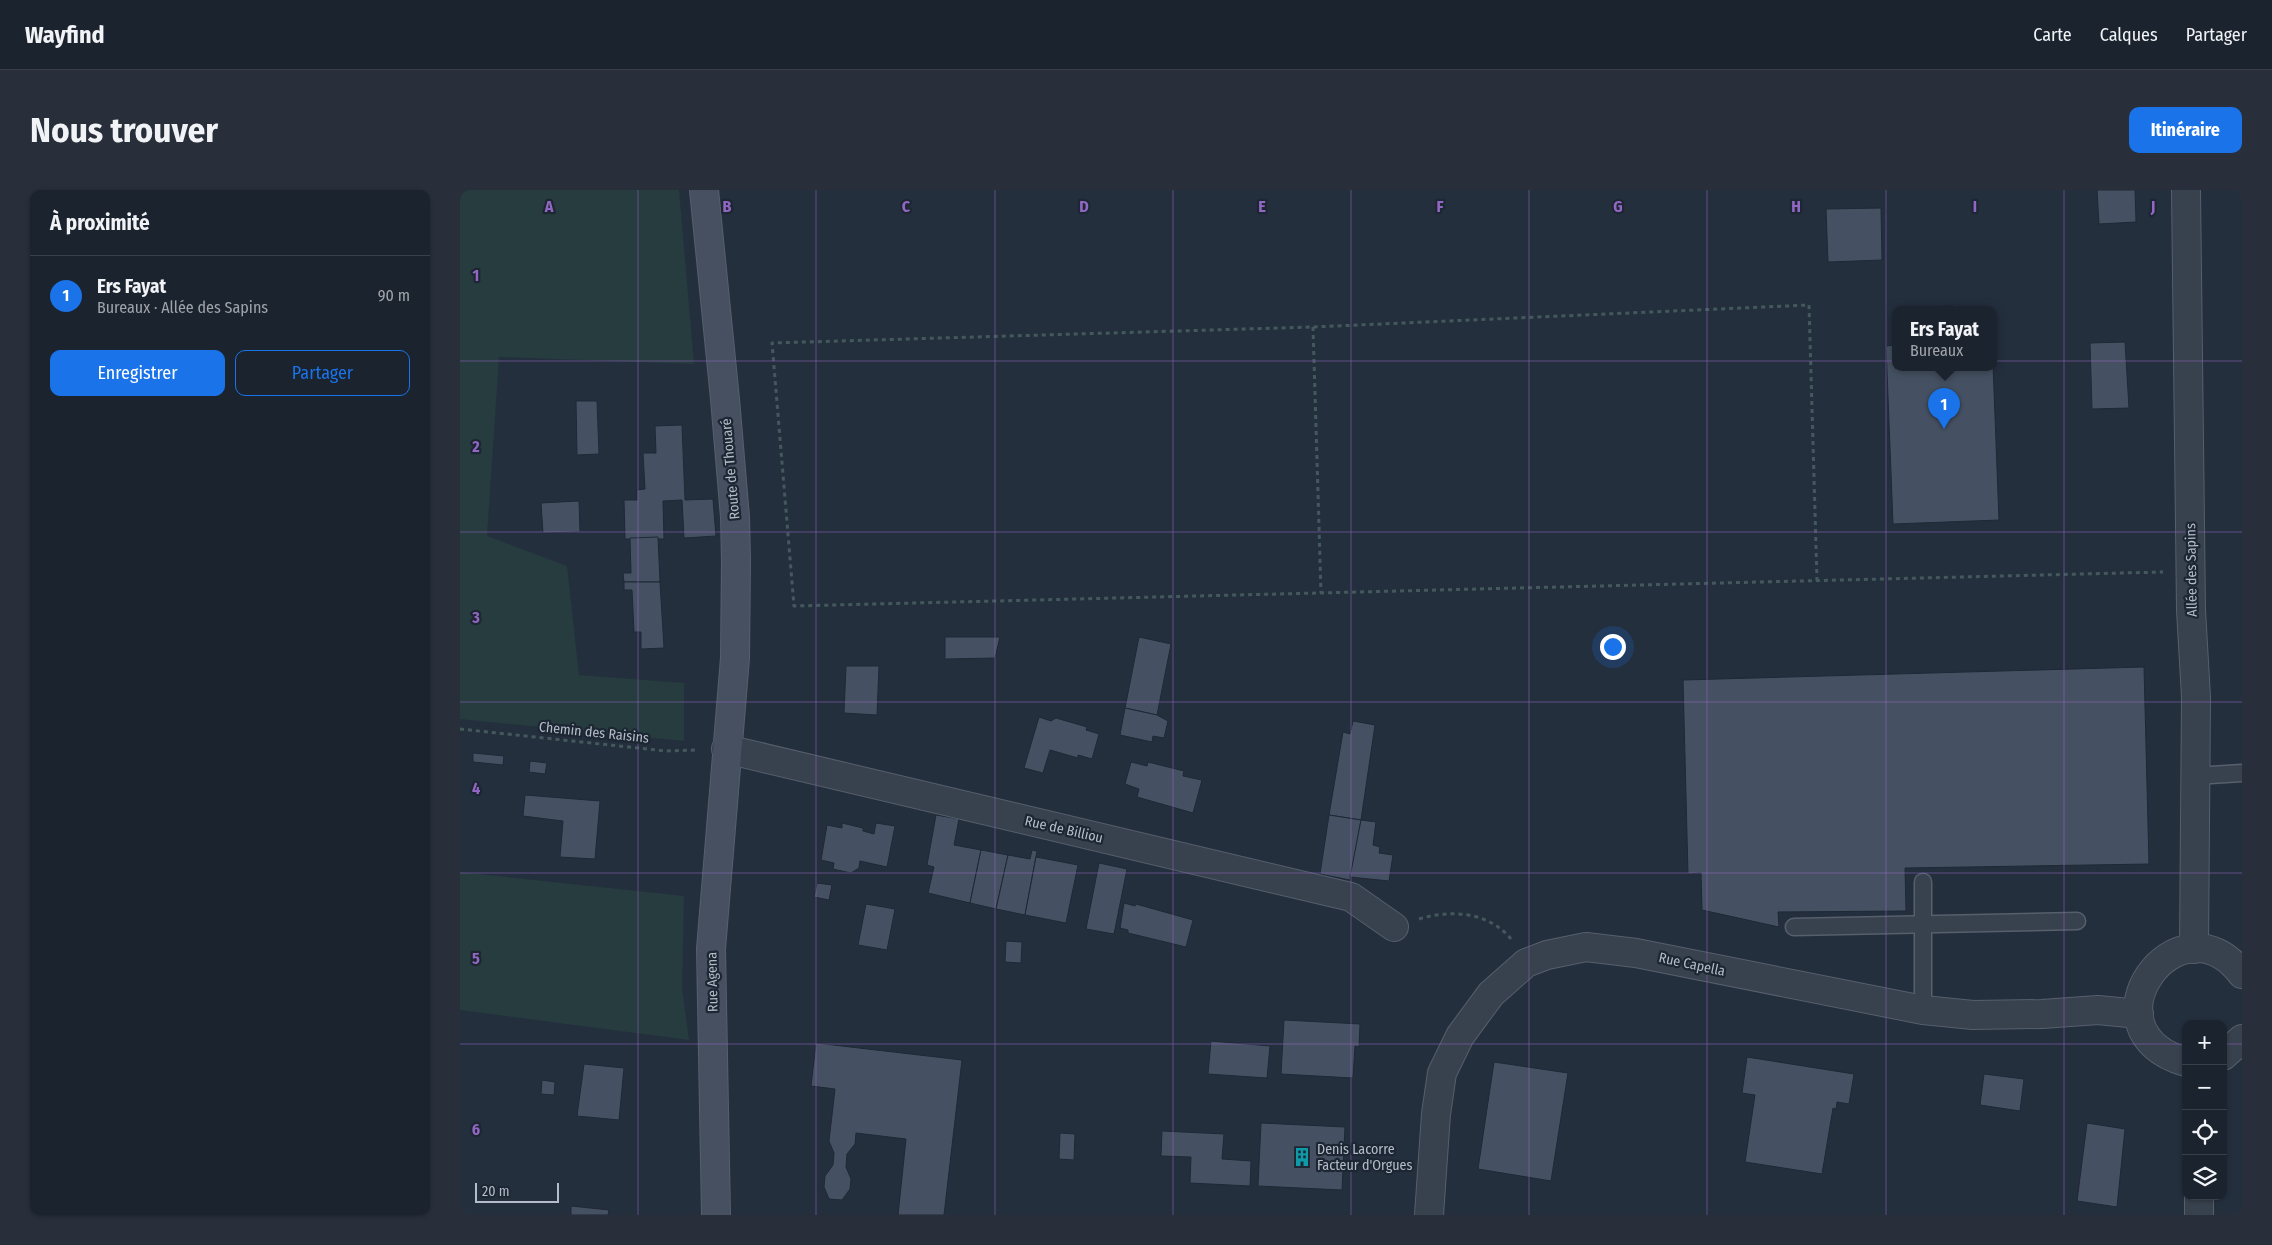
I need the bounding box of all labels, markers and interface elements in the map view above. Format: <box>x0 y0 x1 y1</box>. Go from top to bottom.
text: Wayfind <box>25 21 105 49</box>
text: Carte <box>2033 24 2072 46</box>
text: Calques <box>2100 24 2158 46</box>
text: Partager <box>2186 24 2247 46</box>
button: Itinéraire <box>2129 107 2242 153</box>
text: Nous trouver <box>30 109 218 151</box>
text: A <box>544 197 554 216</box>
text: B <box>723 197 732 216</box>
text: C <box>902 197 911 216</box>
text: D <box>1079 197 1089 216</box>
text: E <box>1258 197 1266 216</box>
text: F <box>1436 197 1444 216</box>
text: G <box>1613 197 1623 216</box>
text: H <box>1791 197 1801 216</box>
text: I <box>1973 197 1977 216</box>
text: J <box>2150 197 2155 216</box>
text: À proximité <box>50 210 150 236</box>
text: 1 <box>473 266 479 285</box>
text: Ers Fayat <box>97 275 166 298</box>
text: 1 <box>63 286 69 305</box>
text: 90 m <box>378 286 410 305</box>
text: Bureaux · Allée des Sapins <box>97 298 268 317</box>
popup <box>1892 306 1997 371</box>
text: Ers Fayat <box>1910 318 1979 341</box>
text: Bureaux <box>1910 341 1963 360</box>
button: Enregistrer <box>50 350 225 396</box>
button: Partager <box>235 350 410 396</box>
pin: 1 <box>1928 388 1960 429</box>
street label: Route de Thouaré <box>718 418 743 520</box>
text: 2 <box>471 437 480 456</box>
street label: Allée des Sapins <box>2182 523 2201 617</box>
text: 3 <box>471 608 480 627</box>
your location <box>1600 634 1626 660</box>
street label: Chemin des Raisins <box>538 718 650 747</box>
text: 4 <box>472 779 480 798</box>
street label: Rue de Billiou <box>1023 812 1105 847</box>
text: 5 <box>472 949 480 968</box>
street label: Rue Capella <box>1657 949 1727 980</box>
street label: Rue Agena <box>703 952 722 1012</box>
map controls <box>2182 1020 2227 1200</box>
button: + <box>2182 1020 2227 1065</box>
button: − <box>2182 1065 2227 1110</box>
button: locate <box>2182 1110 2227 1155</box>
text: 6 <box>472 1120 480 1139</box>
place label: Denis Lacorre Facteur d'Orgues <box>1317 1141 1412 1174</box>
building icon: Denis Lacorre Facteur d'Orgues <box>1291 1146 1313 1168</box>
button: layers <box>2182 1155 2227 1200</box>
scale bar <box>475 1180 559 1203</box>
text: 20 m <box>482 1183 510 1200</box>

